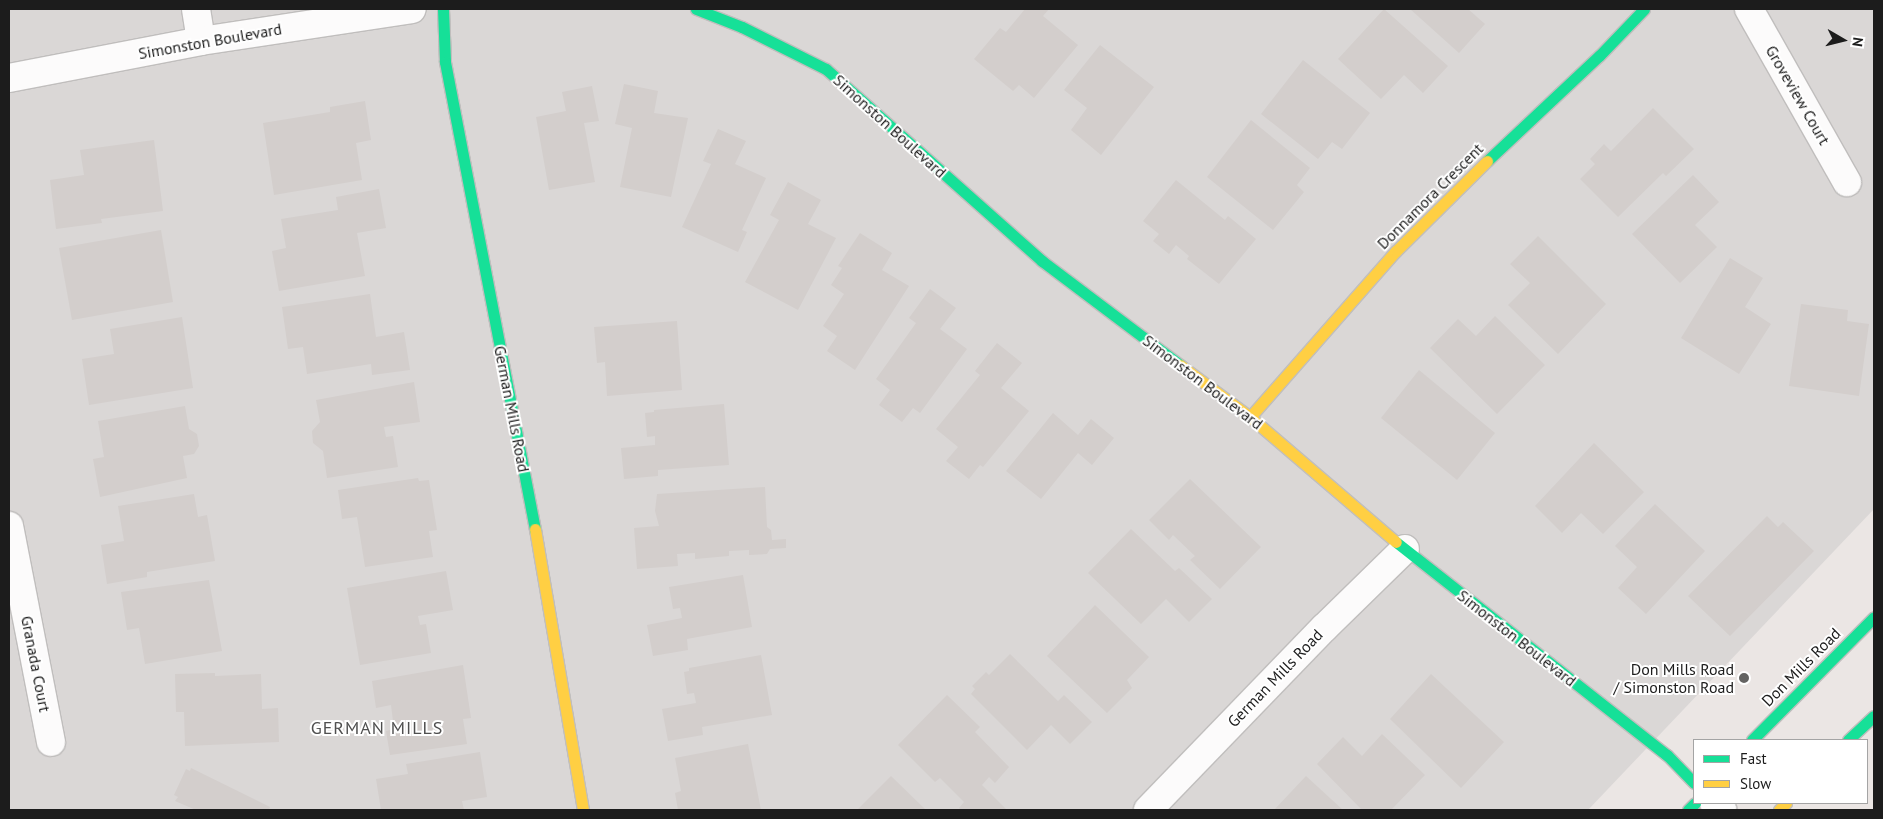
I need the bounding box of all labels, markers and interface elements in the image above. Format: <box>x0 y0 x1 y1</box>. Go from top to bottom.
north arrow <box>1818 15 1868 65</box>
street label: Simonston Boulevard <box>137 19 283 63</box>
text: N <box>1848 36 1867 48</box>
street label: Groveview Court <box>1762 42 1834 148</box>
street label: Simonston Boulevard <box>830 70 950 182</box>
street label: Donnamora Crescent <box>1373 139 1487 253</box>
street label: Simonston Boulevard <box>1139 331 1267 433</box>
street label: German Mills Road <box>490 344 534 474</box>
street label: Simonston Boulevard <box>1454 586 1580 690</box>
street label: Granada Court <box>17 614 55 714</box>
street label: Don Mills Road <box>1758 624 1844 710</box>
street label: German Mills Road <box>1223 625 1327 731</box>
place label: Don Mills Road / Simonston Road <box>1614 659 1734 697</box>
marker: Don Mills Road / Simonston Road <box>1738 672 1750 684</box>
district label: GERMAN MILLS <box>309 717 445 739</box>
legend <box>1693 739 1868 804</box>
text: Fast <box>1740 749 1767 768</box>
text: Slow <box>1740 774 1771 793</box>

